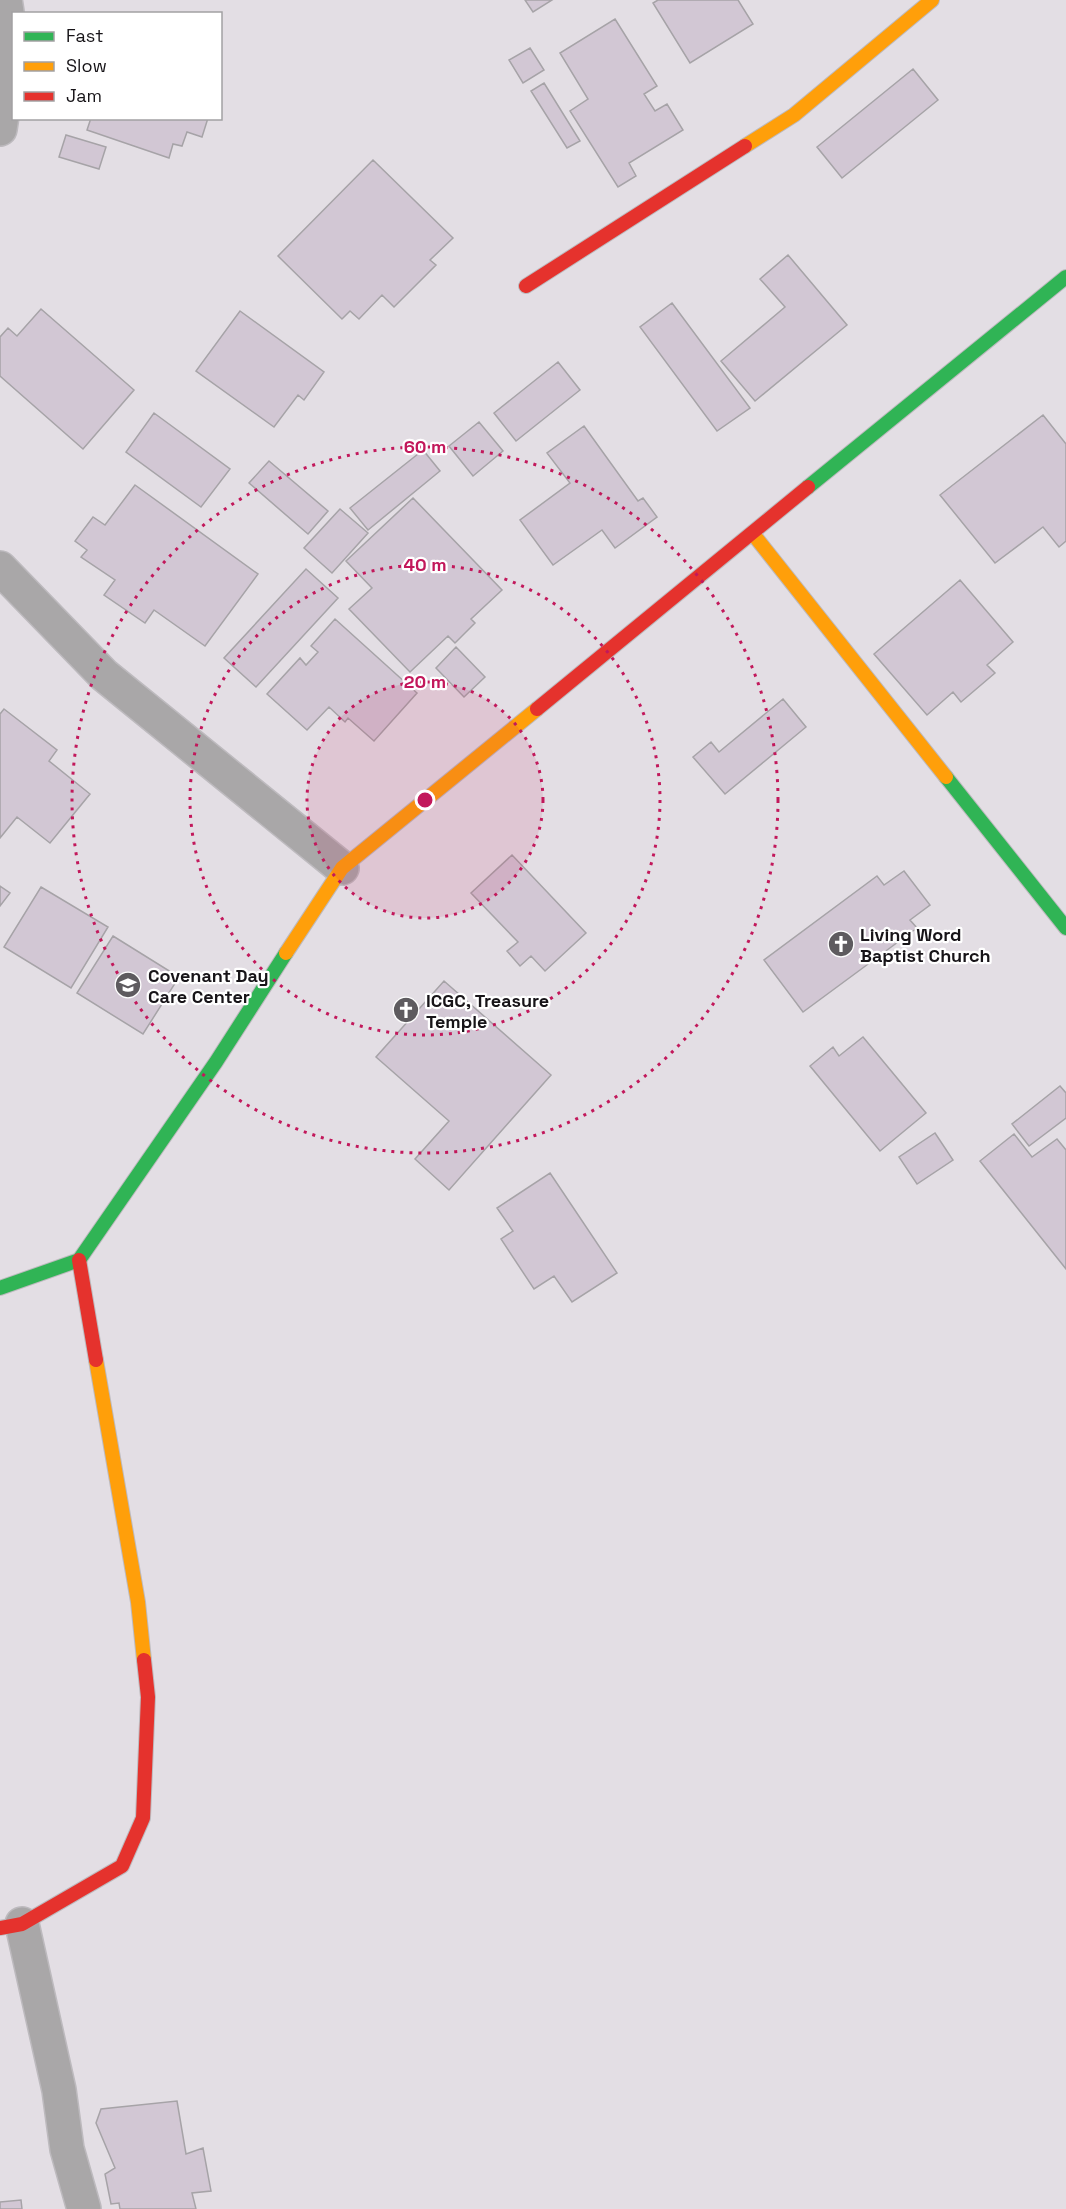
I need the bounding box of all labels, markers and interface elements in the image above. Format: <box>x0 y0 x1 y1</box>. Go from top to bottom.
legend <box>12 12 222 120</box>
text: Fast <box>66 24 103 47</box>
text: Slow <box>66 54 107 77</box>
text: Jam <box>66 84 102 107</box>
text: 60 m <box>404 435 446 458</box>
text: 40 m <box>403 553 447 576</box>
text: 20 m <box>404 670 446 693</box>
centre of rings <box>415 790 435 810</box>
place label: Living Word Baptist Church <box>860 923 991 967</box>
church icon: Living Word Baptist Church <box>826 929 856 959</box>
place label: Covenant Day Care Center <box>148 964 269 1008</box>
school or university icon: Covenant Day Care Center <box>113 970 143 1000</box>
place label: ICGC, Treasure Temple <box>426 989 549 1033</box>
church icon: ICGC, Treasure Temple <box>391 995 421 1025</box>

